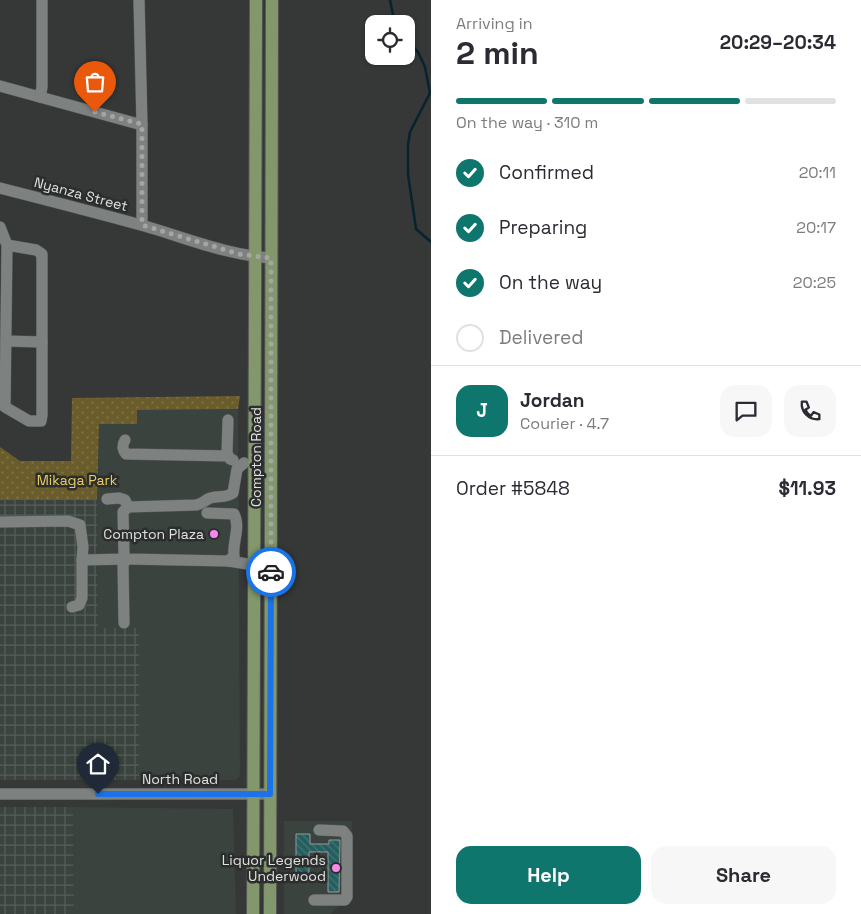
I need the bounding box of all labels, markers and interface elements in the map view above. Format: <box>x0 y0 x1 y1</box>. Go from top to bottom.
text: Arriving in <box>456 13 533 34</box>
map controls <box>365 15 415 65</box>
button: locate <box>365 15 415 65</box>
text: 20:29–20:34 <box>720 30 836 55</box>
text: 2 min <box>456 33 539 73</box>
pin <box>74 61 116 112</box>
icon: bag <box>81 68 109 96</box>
text: On the way · 310 m <box>456 112 598 133</box>
icon: check <box>456 159 484 187</box>
text: Confirmed <box>499 160 594 185</box>
text: 20:11 <box>799 162 836 183</box>
street label: Nyanza Street <box>32 173 130 215</box>
icon: check <box>456 214 484 242</box>
text: Preparing <box>499 215 587 240</box>
text: 20:17 <box>796 217 836 238</box>
icon: check <box>456 269 484 297</box>
text: On the way <box>499 270 602 295</box>
text: 20:25 <box>793 272 836 293</box>
text: Delivered <box>499 325 584 350</box>
button: chat <box>720 385 772 437</box>
button: phone <box>784 385 836 437</box>
text: Jordan <box>520 388 585 413</box>
text: J <box>476 398 488 423</box>
street label: Compton Road <box>247 407 265 507</box>
text: Courier · 4.7 <box>520 413 609 434</box>
park label: Mikaga Park <box>37 471 118 489</box>
text: Order #5848 <box>456 476 570 501</box>
text: $11.93 <box>778 476 836 501</box>
place label: Compton Plaza <box>103 525 204 543</box>
marker: Compton Plaza <box>208 528 220 540</box>
courier <box>246 547 296 597</box>
icon: car <box>257 558 285 586</box>
pin <box>77 743 119 794</box>
icon: home <box>84 750 112 778</box>
street label: North Road <box>142 770 218 788</box>
button: Help <box>456 846 641 904</box>
button: Share <box>651 846 836 904</box>
place label: Liquor Legends Underwood <box>222 851 326 885</box>
marker: Liquor Legends Underwood <box>330 862 342 874</box>

